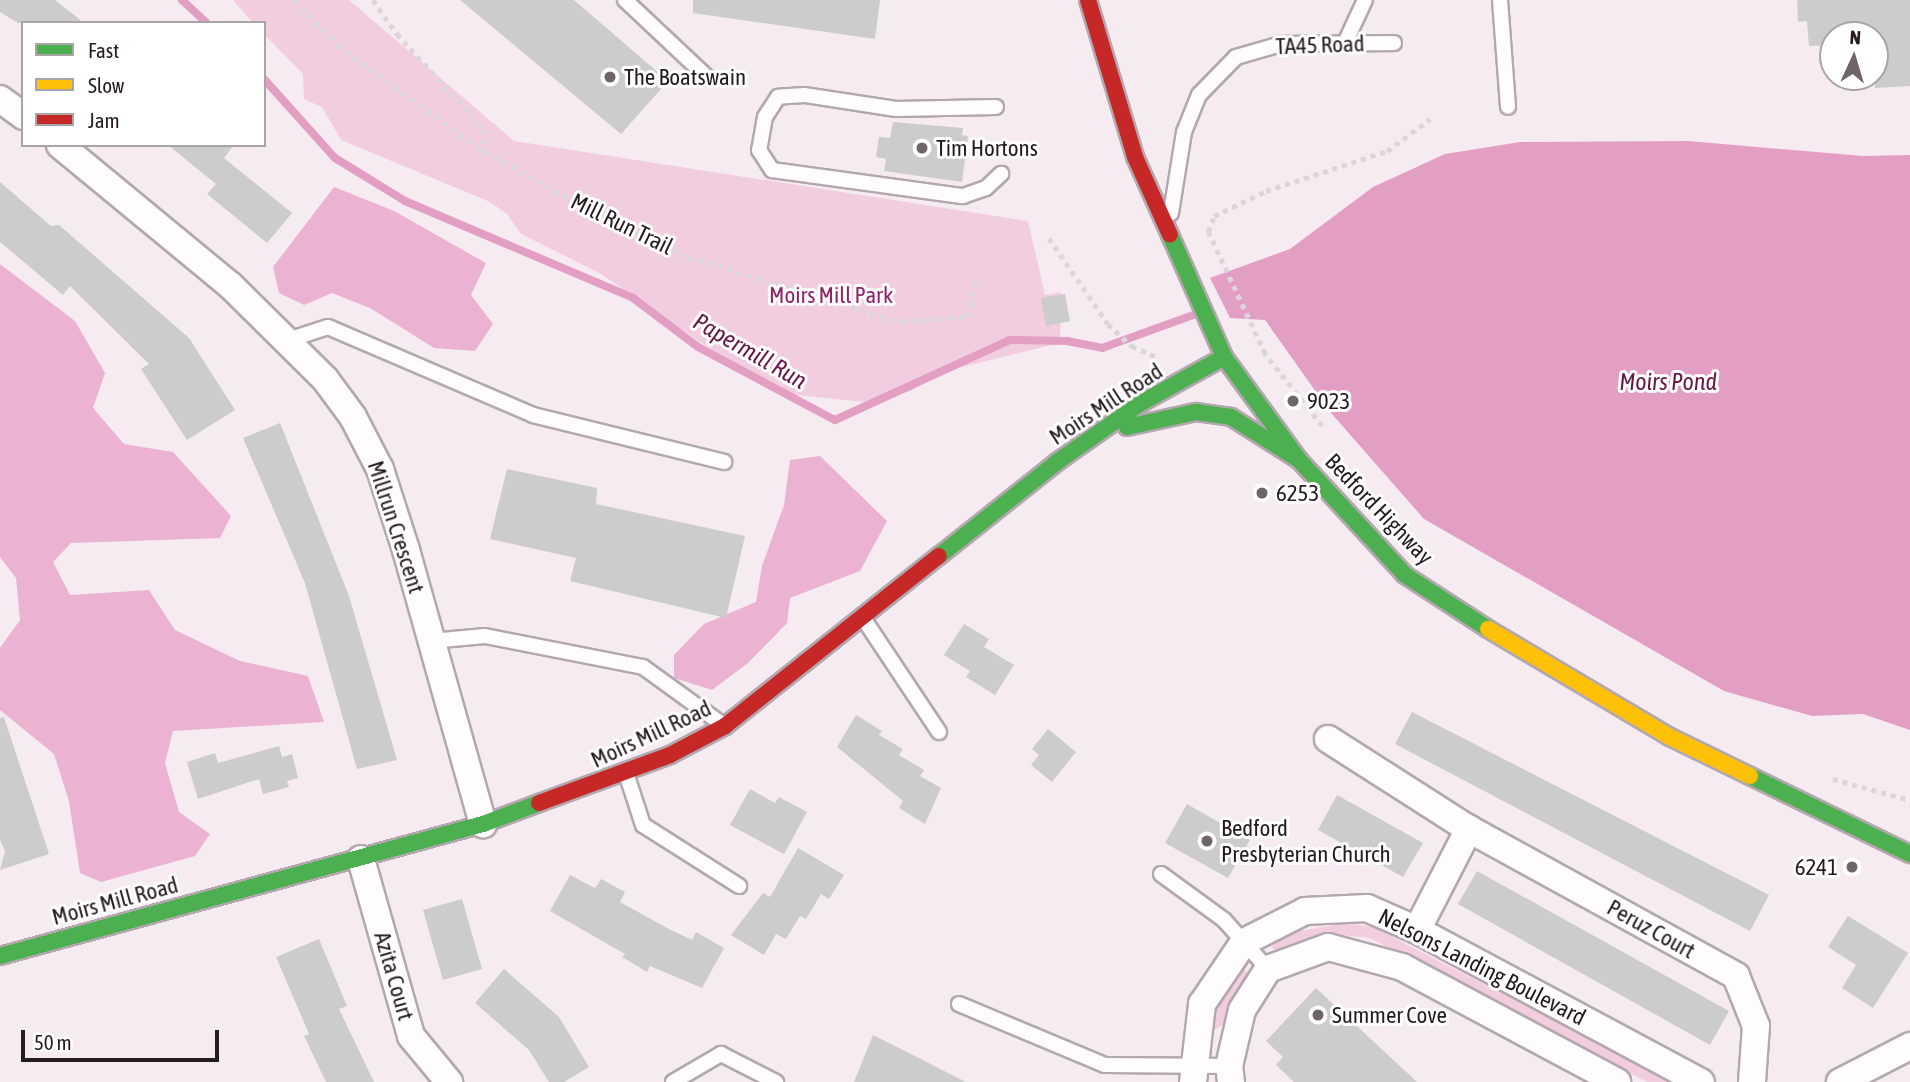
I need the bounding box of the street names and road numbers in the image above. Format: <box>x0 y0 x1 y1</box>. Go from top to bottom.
street label: TA45 Road <box>1275 30 1365 60</box>
street label: Mill Run Trail <box>566 187 678 261</box>
street label: Moirs Mill Road <box>1044 357 1168 451</box>
street label: Bedford Highway <box>1319 448 1439 570</box>
street label: Millrun Crescent <box>362 457 430 597</box>
street label: Moirs Mill Road <box>586 694 716 774</box>
street label: Moirs Mill Road <box>49 871 181 931</box>
street label: Peruz Court <box>1602 894 1700 964</box>
street label: Nelsons Landing Boulevard <box>1374 903 1590 1031</box>
street label: Azita Court <box>368 929 420 1023</box>

